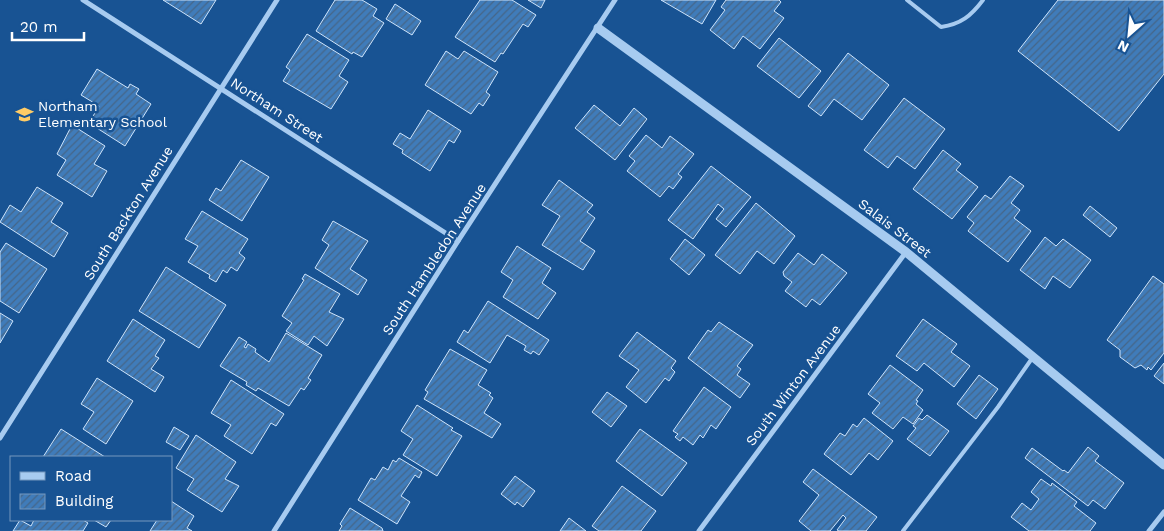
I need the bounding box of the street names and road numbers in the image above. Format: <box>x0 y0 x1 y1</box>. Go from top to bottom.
street label: Northam Street <box>228 74 326 146</box>
street label: South Backton Avenue <box>80 143 176 283</box>
street label: South Hambledon Avenue <box>379 180 489 338</box>
street label: Salais Street <box>855 195 935 261</box>
street label: South Winton Avenue <box>742 321 844 449</box>

